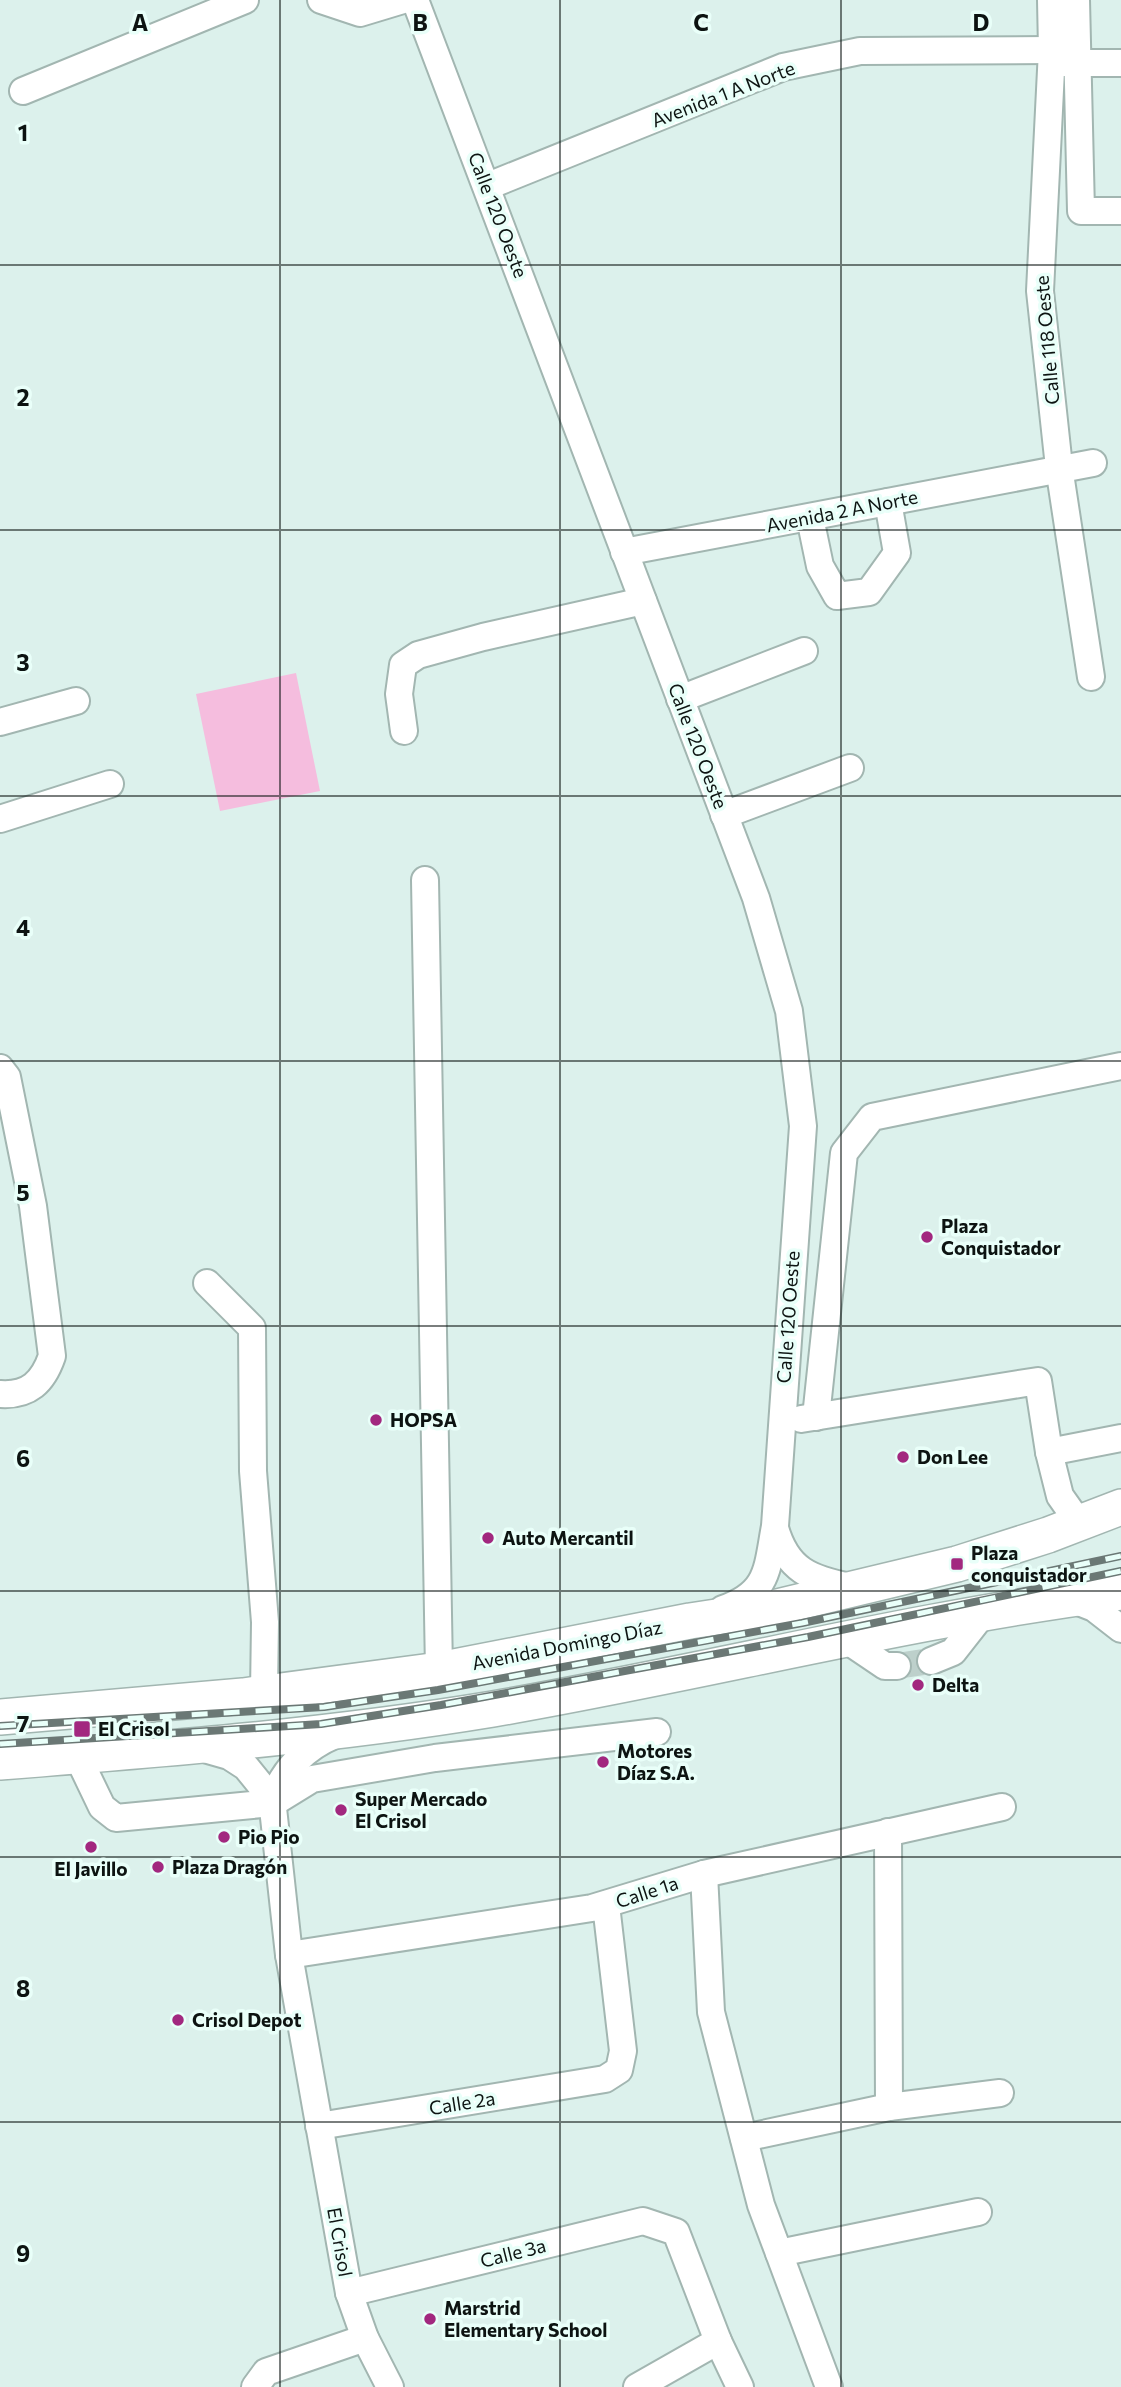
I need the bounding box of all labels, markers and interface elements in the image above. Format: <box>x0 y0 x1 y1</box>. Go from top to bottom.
text: A <box>132 8 149 36</box>
text: B <box>412 8 428 36</box>
text: C <box>693 8 709 36</box>
text: D <box>973 8 990 36</box>
street label: Avenida 1 A Norte <box>648 56 798 131</box>
text: 1 <box>18 118 28 146</box>
street label: Calle 120 Oeste <box>464 149 533 281</box>
street label: Calle 118 Oeste <box>1029 275 1064 406</box>
text: 2 <box>16 383 30 411</box>
street label: Avenida 2 A Norte <box>764 485 920 536</box>
text: 3 <box>16 648 30 676</box>
street label: Calle 120 Oeste <box>664 680 733 812</box>
text: 4 <box>16 913 30 941</box>
text: 5 <box>16 1178 30 1206</box>
place label: Plaza Conquistador <box>941 1214 1061 1259</box>
marker: Plaza Conquistador <box>919 1229 935 1245</box>
street label: Calle 120 Oeste <box>771 1250 804 1384</box>
place label: HOPSA <box>390 1408 457 1431</box>
marker: HOPSA <box>368 1412 384 1428</box>
text: 6 <box>16 1444 30 1472</box>
place label: Don Lee <box>917 1445 988 1468</box>
marker: Don Lee <box>895 1449 911 1465</box>
place label: Auto Mercantil <box>502 1526 634 1549</box>
marker: Auto Mercantil <box>480 1530 496 1546</box>
place label: Plaza conquistador <box>971 1541 1087 1586</box>
marker: Plaza conquistador <box>949 1556 965 1572</box>
street label: Avenida Domingo Díaz <box>470 1615 664 1674</box>
place label: Delta <box>932 1673 979 1696</box>
marker: Delta <box>910 1677 926 1693</box>
text: 7 <box>17 1709 29 1737</box>
place label: El Crisol <box>98 1717 170 1740</box>
marker: El Crisol <box>72 1719 92 1739</box>
place label: Motores Díaz S.A. <box>617 1739 695 1784</box>
marker: Motores Díaz S.A. <box>595 1754 611 1770</box>
place label: Super Mercado El Crisol <box>355 1787 487 1832</box>
marker: Super Mercado El Crisol <box>333 1802 349 1818</box>
place label: Pio Pio <box>238 1825 300 1848</box>
marker: Pio Pio <box>216 1829 232 1845</box>
marker: El Javillo <box>83 1839 99 1855</box>
place label: Plaza Dragón <box>172 1855 287 1878</box>
place label: El Javillo <box>54 1857 128 1880</box>
marker: Plaza Dragón <box>150 1859 166 1875</box>
street label: Calle 1a <box>613 1871 681 1912</box>
text: 8 <box>16 1974 30 2002</box>
place label: Crisol Depot <box>192 2008 302 2031</box>
marker: Crisol Depot <box>170 2012 186 2028</box>
street label: Calle 2a <box>427 2086 497 2119</box>
street label: El Crisol <box>323 2205 358 2278</box>
street label: Calle 3a <box>478 2233 548 2272</box>
text: 9 <box>16 2239 30 2267</box>
place label: Marstrid Elementary School <box>444 2296 608 2341</box>
marker: Marstrid Elementary School <box>422 2311 438 2327</box>

